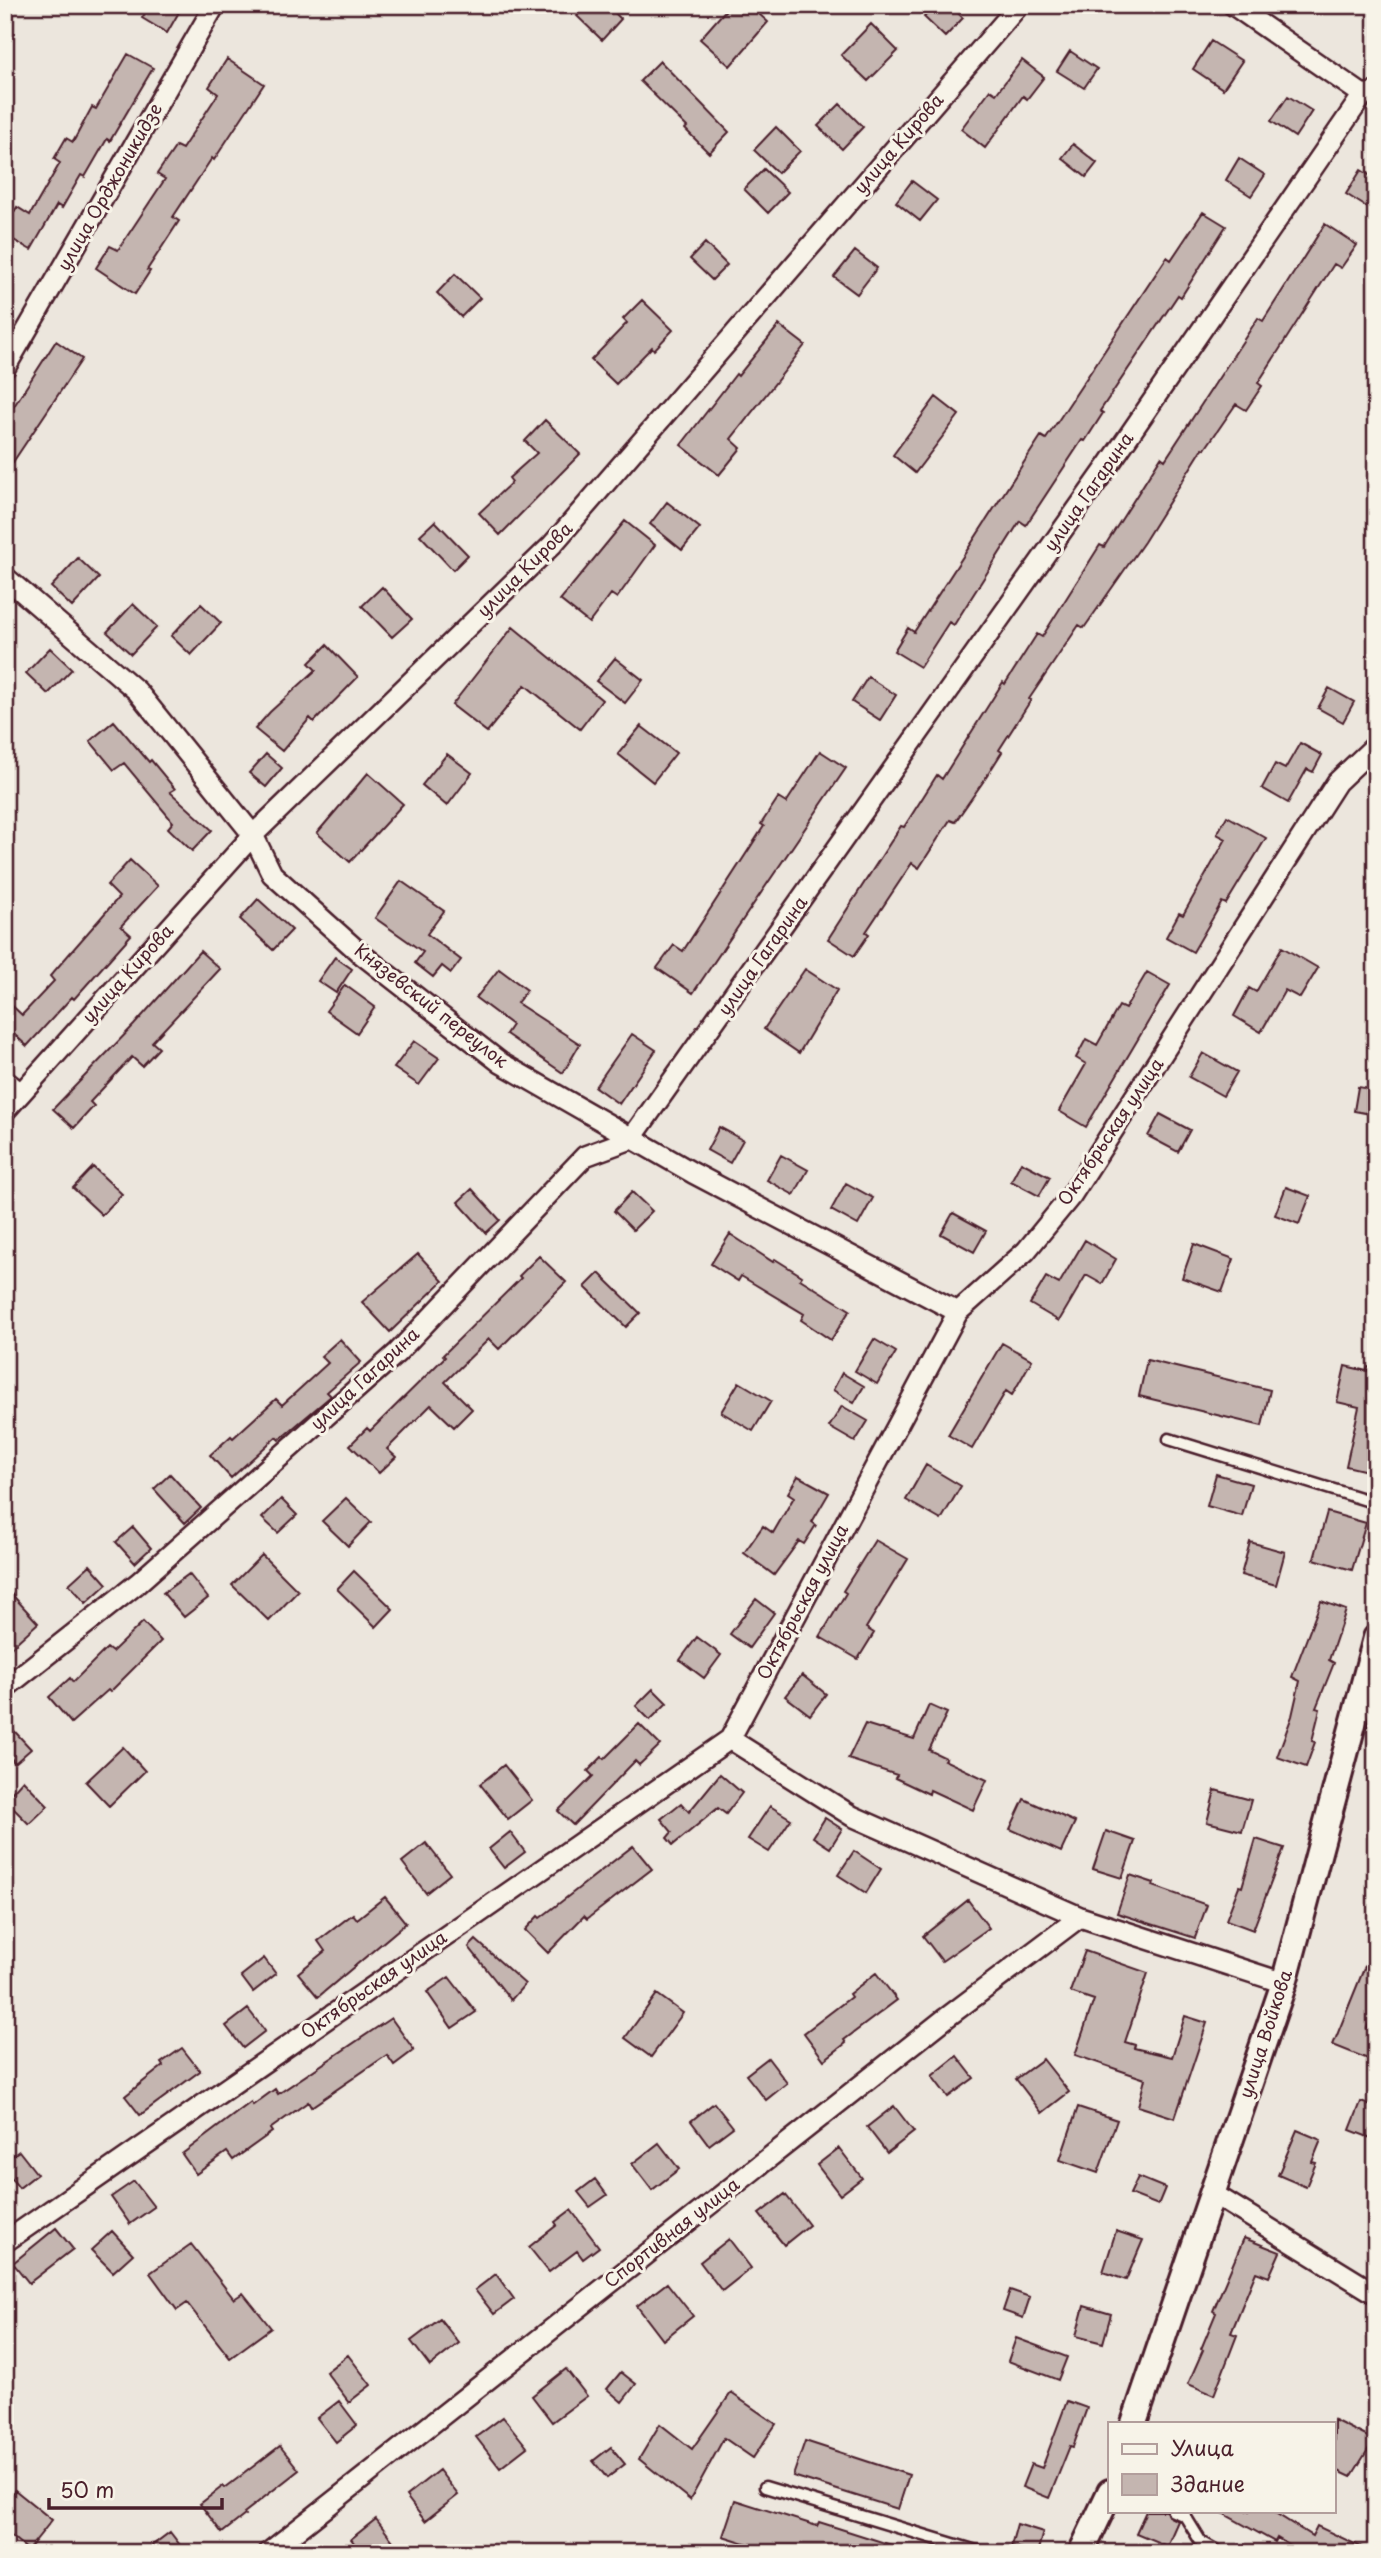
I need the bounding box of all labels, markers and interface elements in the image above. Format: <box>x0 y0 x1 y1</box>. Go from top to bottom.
street label: улица Кирова <box>847 86 950 199</box>
street label: улица Орджоникидзе <box>50 97 168 275</box>
street label: улица Гагарина <box>1036 425 1140 556</box>
street label: улица Кирова <box>470 515 578 623</box>
street label: улица Гагарина <box>710 889 814 1020</box>
street label: улица Кирова <box>75 917 179 1029</box>
street label: Князевский переулок <box>349 936 515 1074</box>
street label: Октябрьская улица <box>1050 1051 1170 1210</box>
street label: улица Гагарина <box>303 1320 425 1436</box>
street label: Октябрьская улица <box>749 1518 855 1684</box>
street label: Октябрьская улица <box>295 1923 452 2044</box>
street label: улица Войкова <box>1231 1965 1298 2101</box>
street label: Спортивная улица <box>598 2170 745 2293</box>
legend <box>1108 2422 1336 2512</box>
text: Улица <box>1171 2431 1234 2463</box>
scale bar <box>49 2467 222 2511</box>
text: Здание <box>1171 2467 1245 2499</box>
text: 50 m <box>60 2473 114 2505</box>

